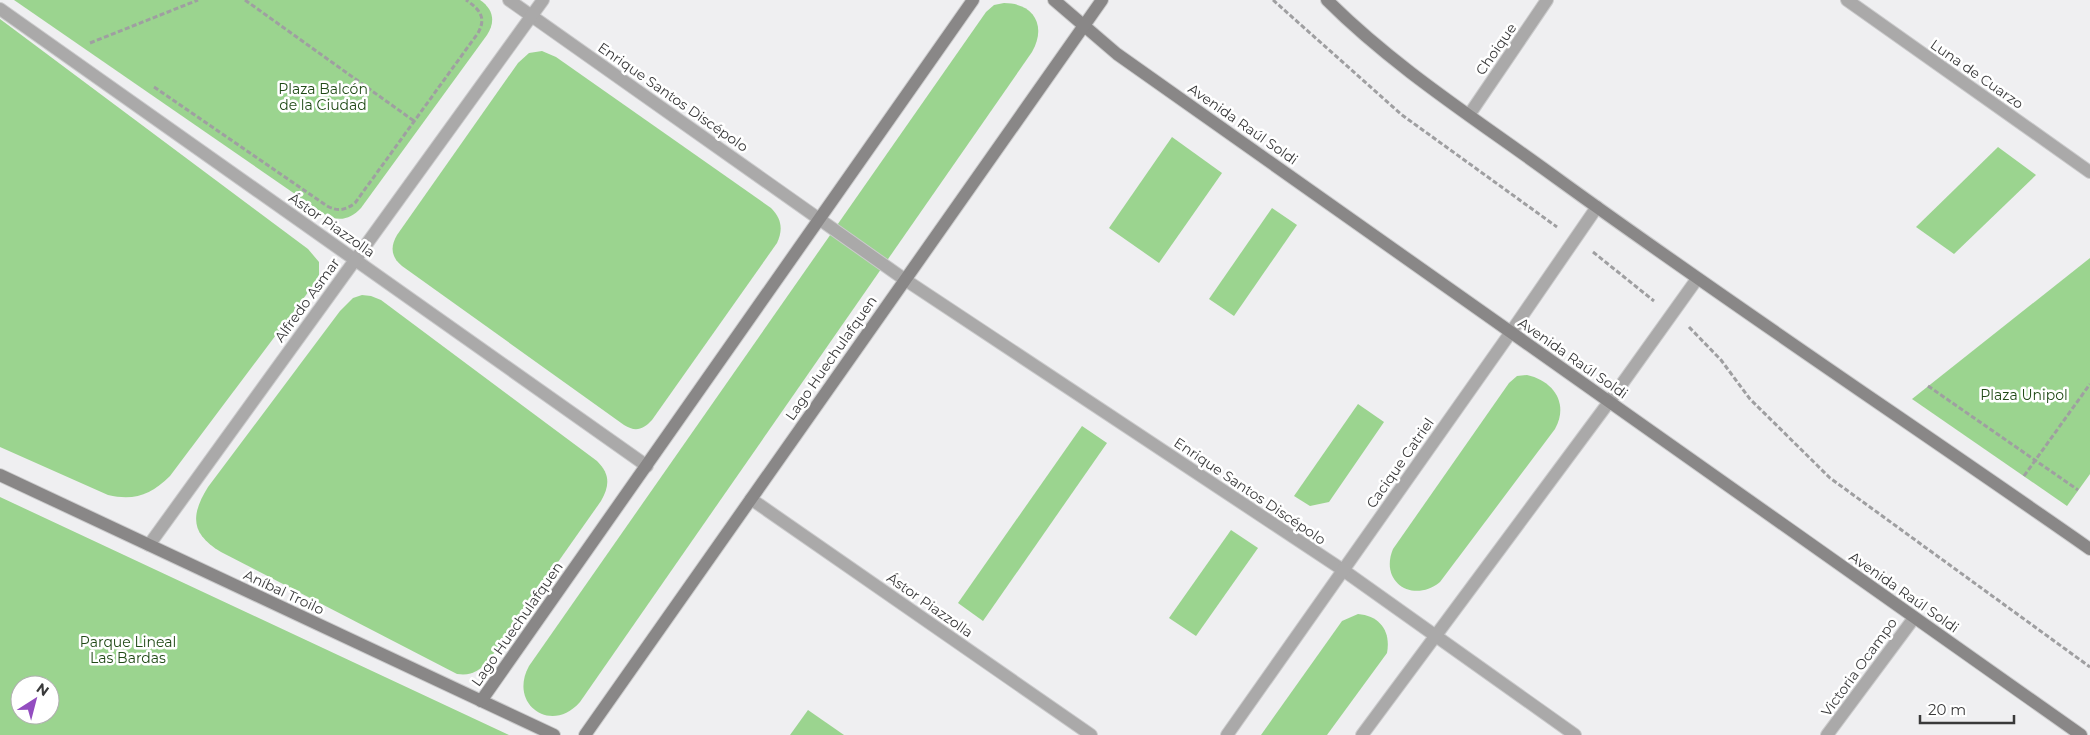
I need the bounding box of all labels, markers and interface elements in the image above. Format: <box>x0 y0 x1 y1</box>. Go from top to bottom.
street label: Choique <box>1472 20 1520 78</box>
street label: Luna de Cuarzo <box>1927 35 2027 113</box>
street label: Enrique Santos Discépolo <box>594 38 752 156</box>
street label: Avenida Raúl Soldi <box>1185 79 1301 169</box>
park label: Plaza Balcón de la Ciudad <box>278 80 368 114</box>
street label: Ástor Piazzolla <box>285 189 379 261</box>
street label: Alfredo Asmar <box>270 254 344 346</box>
street label: Lago Huechulafquen <box>781 292 881 424</box>
street label: Avenida Raúl Soldi <box>1515 313 1631 403</box>
park label: Plaza Unipol <box>1980 386 2068 404</box>
street label: Cacique Catriel <box>1362 414 1438 512</box>
street label: Enrique Santos Discépolo <box>1171 433 1330 549</box>
street label: Avenida Raúl Soldi <box>1846 547 1962 637</box>
street label: Lago Huechulafquen <box>467 558 567 690</box>
street label: Aníbal Troilo <box>241 566 327 619</box>
street label: Ástor Piazzolla <box>883 569 977 641</box>
street label: Victoria Ocampo <box>1817 614 1901 720</box>
park label: Parque Lineal Las Bardas <box>80 633 176 667</box>
north arrow <box>10 675 60 725</box>
text: N <box>33 679 53 700</box>
scale bar <box>1920 692 2014 724</box>
text: 20 m <box>1928 700 1966 719</box>

